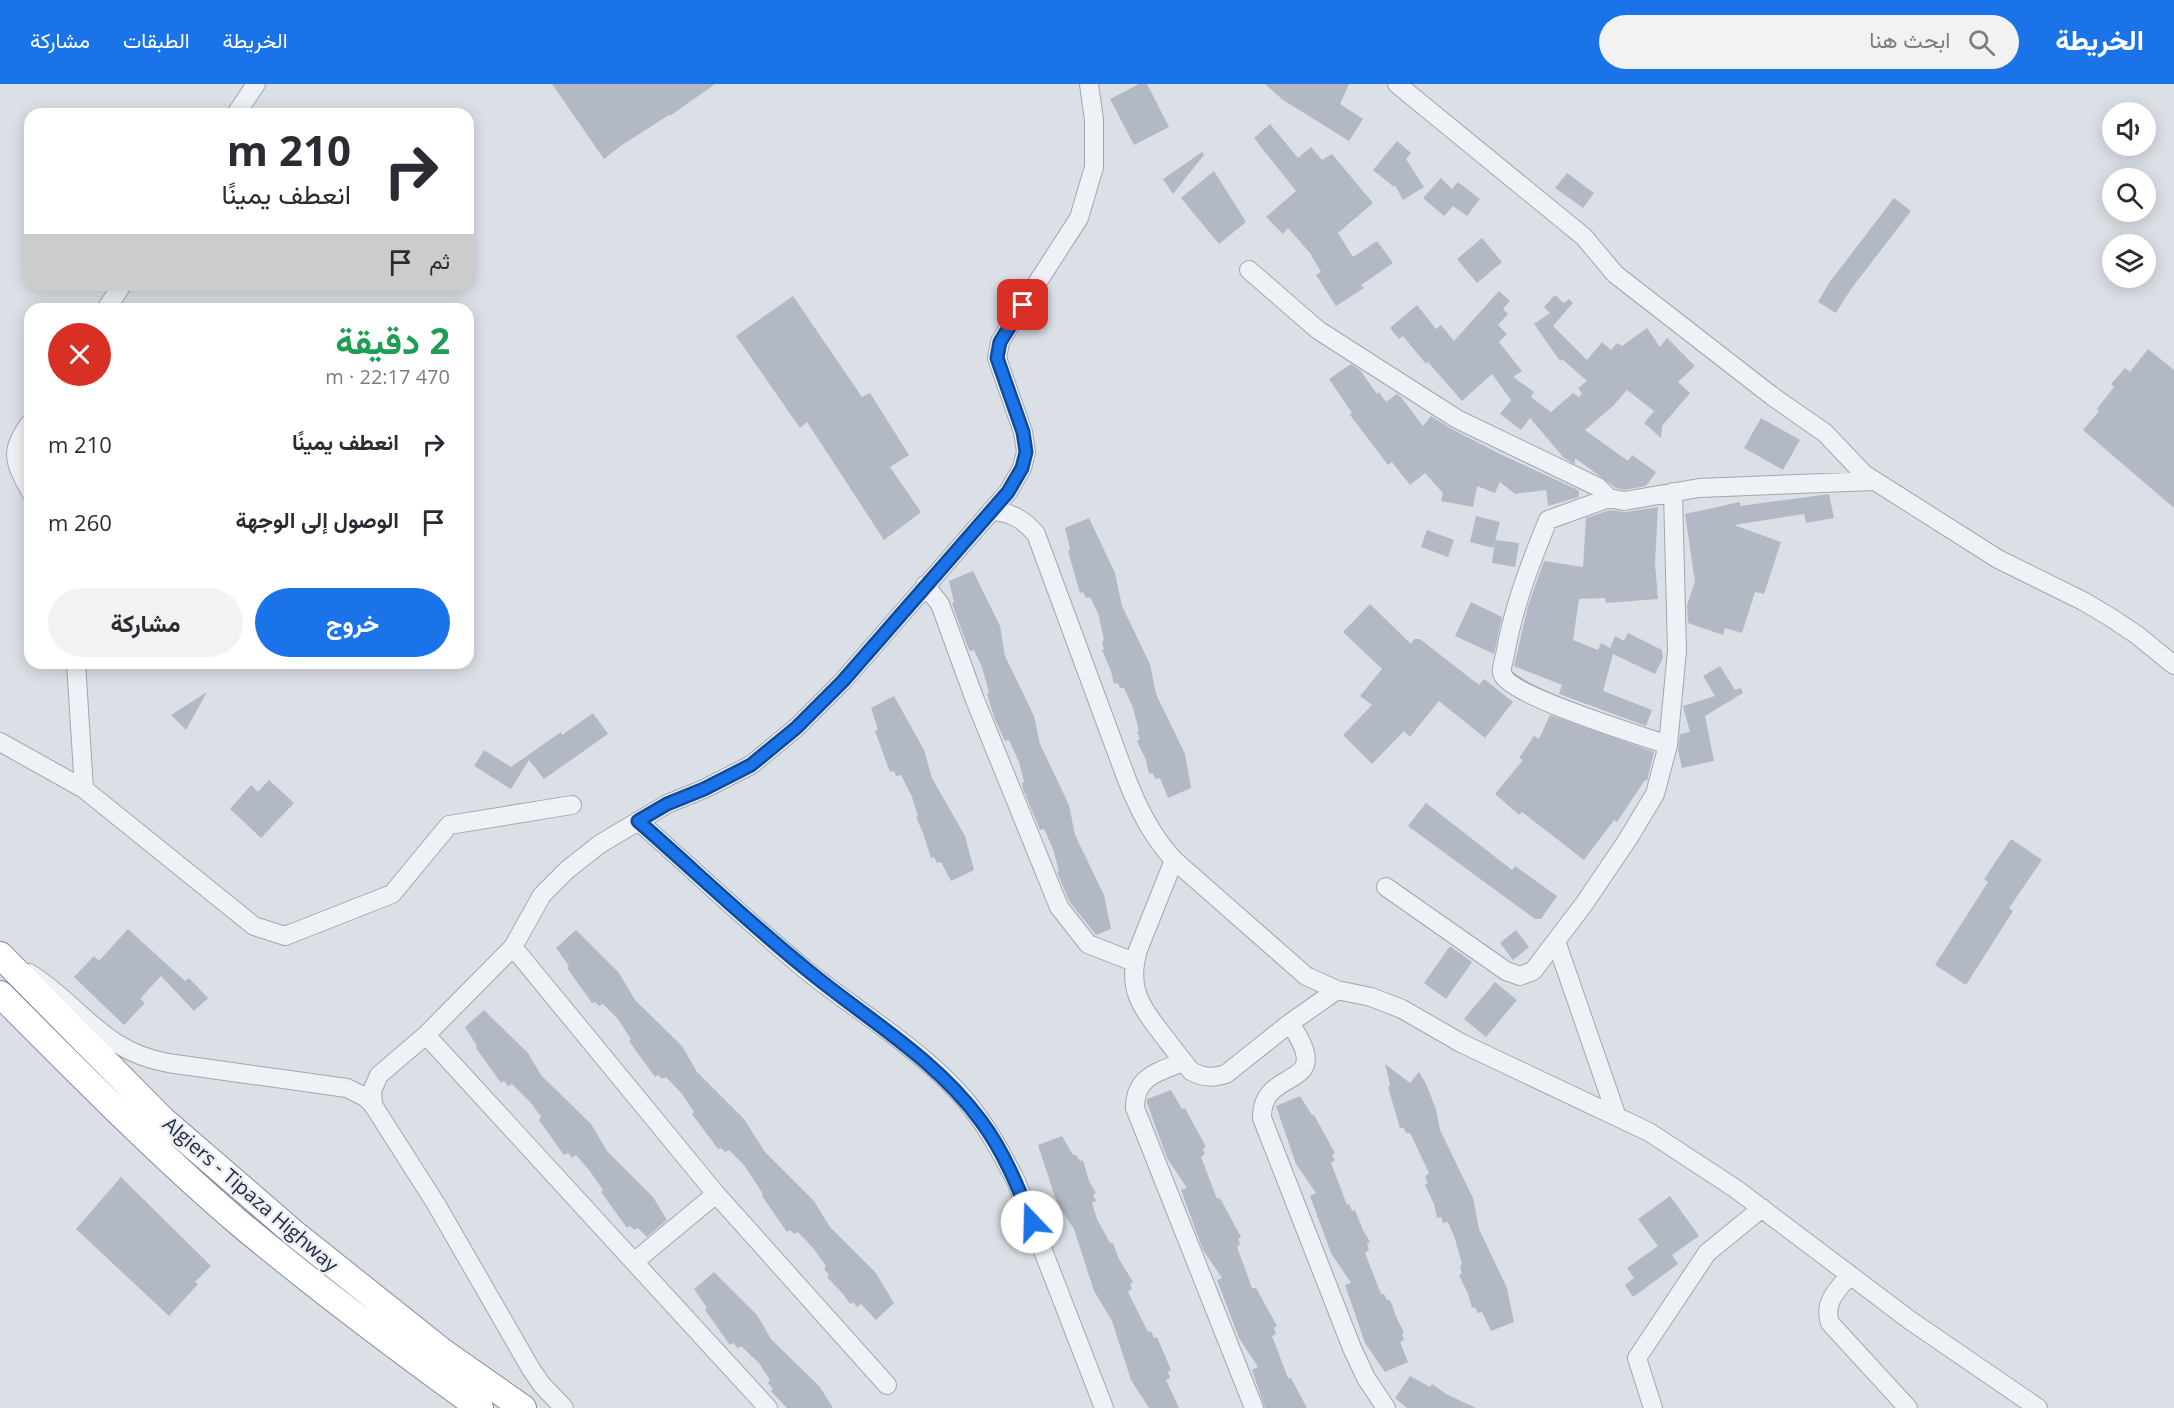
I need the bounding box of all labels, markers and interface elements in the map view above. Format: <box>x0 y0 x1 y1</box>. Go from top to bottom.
search box <box>1599 15 2019 69</box>
text: الخريطة <box>2055 20 2144 58</box>
text: ابحث هنا <box>1869 24 1950 54</box>
text: مشاركة <box>30 26 90 54</box>
text: الطبقات <box>123 26 190 54</box>
text: الخريطة <box>223 26 288 54</box>
icon: search <box>1965 26 1998 59</box>
map controls <box>2102 102 2156 288</box>
button: sound <box>2102 102 2156 156</box>
text: 210 m <box>227 121 351 178</box>
icon: right <box>372 132 450 210</box>
button: search <box>2102 168 2156 222</box>
text: انعطف يمينًا <box>221 175 351 212</box>
button: layers <box>2102 234 2156 288</box>
text: ثم <box>429 245 450 275</box>
icon: arrive <box>384 246 417 279</box>
pin <box>997 279 1048 330</box>
icon: arrive <box>1006 288 1039 321</box>
text: 2 دقيقة <box>335 316 450 365</box>
button: close <box>48 323 111 386</box>
text: 470 m · 22:17 <box>325 363 450 390</box>
text: انعطف يمينًا <box>292 426 399 456</box>
icon: right <box>417 428 450 461</box>
text: 210 m <box>48 429 112 459</box>
text: الوصول إلى الوجهة <box>235 504 399 534</box>
icon: arrive <box>417 506 450 539</box>
text: 260 m <box>48 507 112 537</box>
button: مشاركة <box>48 588 243 657</box>
button: خروج <box>255 588 450 657</box>
street label: Algiers - Tipaza Highway <box>158 1110 345 1278</box>
position arrow <box>1000 1190 1064 1254</box>

